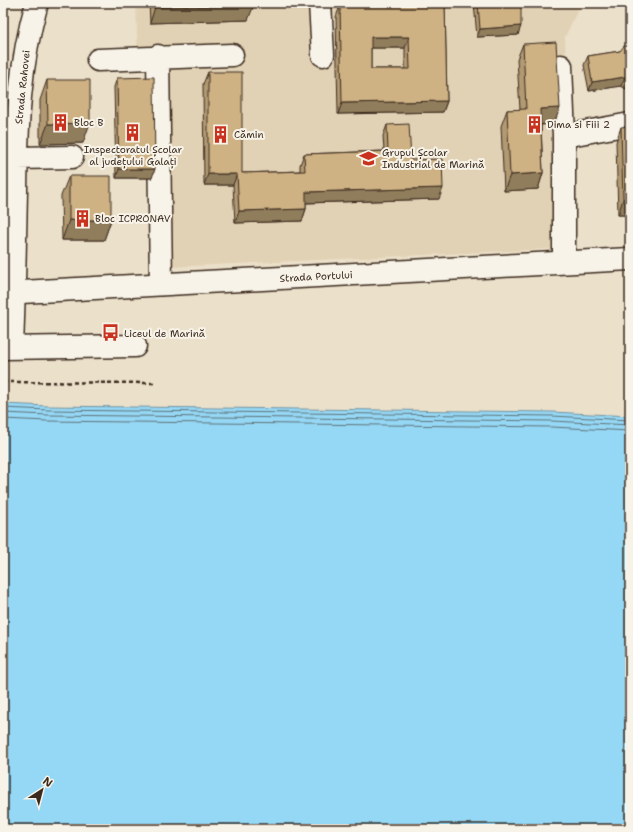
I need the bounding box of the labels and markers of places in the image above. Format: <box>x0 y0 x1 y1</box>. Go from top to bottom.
building icon: Bloc B <box>51 112 71 132</box>
building icon: Dima si Fiii 2 <box>524 114 544 134</box>
place label: Bloc B <box>74 116 103 129</box>
place label: Dima si Fiii 2 <box>547 118 610 131</box>
building icon: Inspectoratul Școlar al județului Galați <box>123 122 143 142</box>
building icon: Cămin <box>211 124 231 144</box>
place label: Cămin <box>234 128 264 141</box>
place label: Inspectoratul Școlar al județului Galați <box>84 143 183 169</box>
place label: Grupul Școlar Industrial de Marină <box>382 146 485 171</box>
school or university icon: Grupul Școlar Industrial de Marină <box>359 148 379 168</box>
building icon: Bloc ICPRONAV <box>72 208 92 228</box>
place label: Bloc ICPRONAV <box>95 212 171 225</box>
bus stop icon: Liceul de Marină <box>101 323 121 343</box>
place label: Liceul de Marină <box>124 327 206 340</box>

